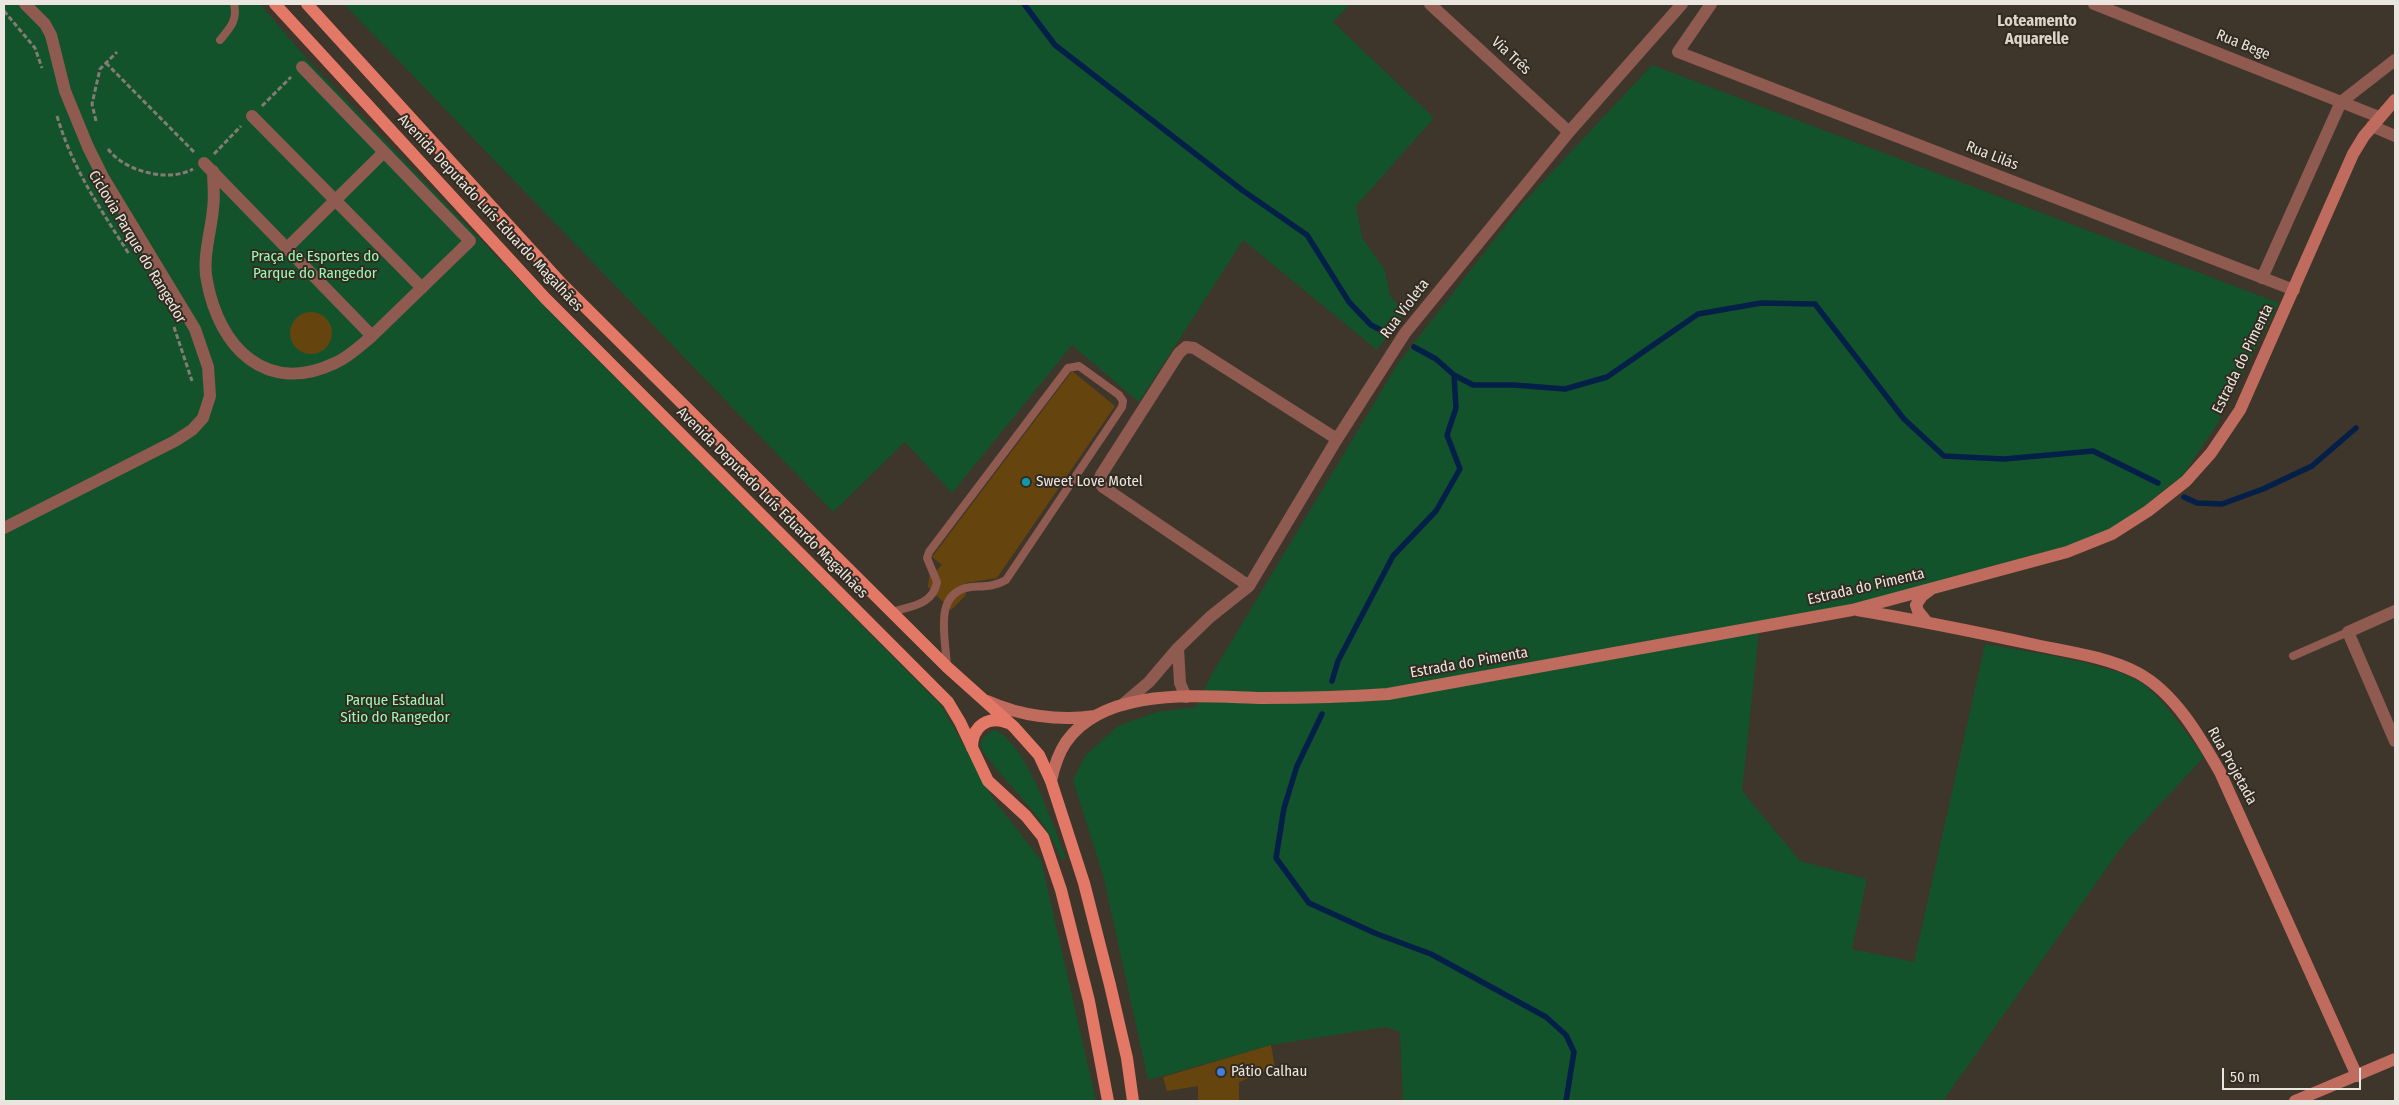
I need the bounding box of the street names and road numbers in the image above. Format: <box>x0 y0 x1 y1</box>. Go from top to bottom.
street label: Rua Bege <box>2213 26 2273 64</box>
street label: Via Três <box>1488 33 1534 79</box>
street label: Avenida Deputado Luís Eduardo Magalhães <box>394 111 586 315</box>
street label: Rua Lilás <box>1963 138 2021 174</box>
street label: Ciclovia Parque do Rangedor <box>84 167 190 327</box>
street label: Rua Violeta <box>1377 276 1433 342</box>
street label: Estrada do Pimenta <box>2209 301 2277 417</box>
street label: Avenida Deputado Luís Eduardo Magalhães <box>673 404 871 602</box>
street label: Estrada do Pimenta <box>1806 565 1926 609</box>
street label: Estrada do Pimenta <box>1409 644 1529 682</box>
street label: Rua Projetada <box>2203 724 2261 808</box>

